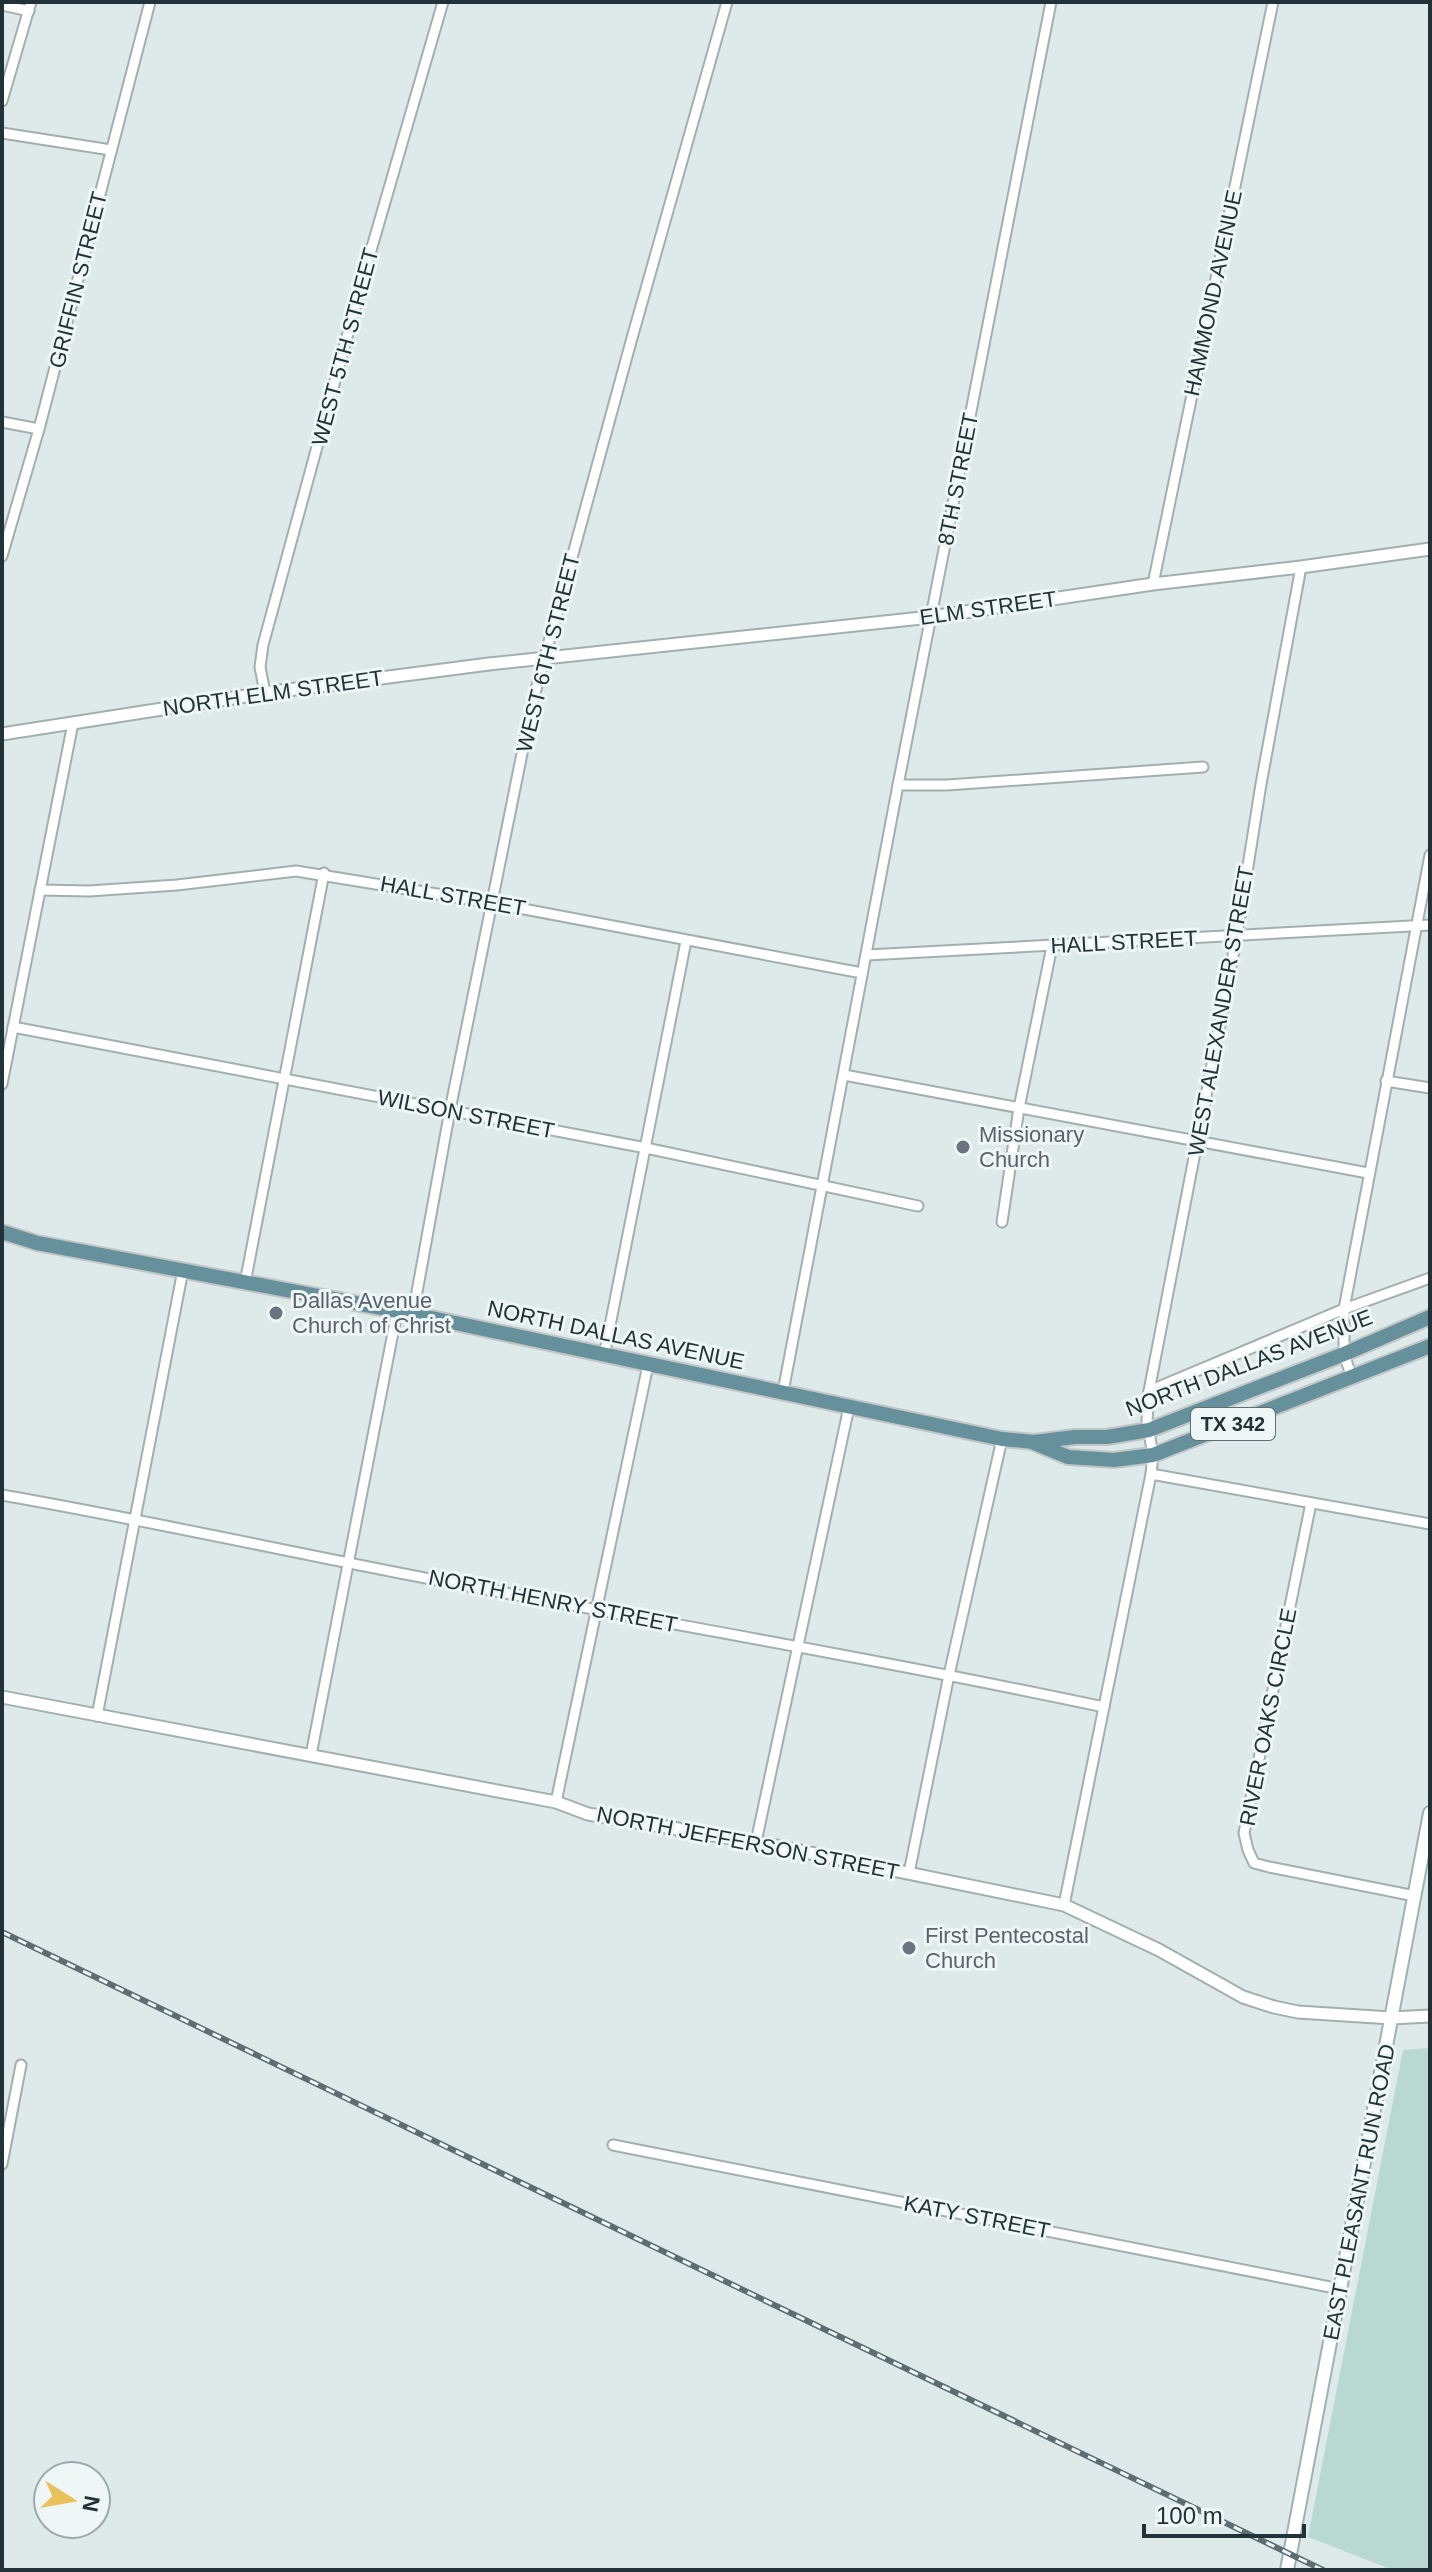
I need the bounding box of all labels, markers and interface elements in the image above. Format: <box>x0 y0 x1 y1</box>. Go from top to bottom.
street label: HAMMOND AVENUE <box>1179 188 1247 398</box>
street label: GRIFFIN STREET <box>44 189 112 371</box>
street label: WEST 5TH STREET <box>307 245 383 449</box>
street label: 8TH STREET <box>933 411 983 547</box>
street label: WEST 6TH STREET <box>511 551 585 755</box>
street label: ELM STREET <box>918 586 1058 630</box>
street label: NORTH ELM STREET <box>161 665 385 721</box>
street label: WEST ALEXANDER STREET <box>1183 864 1259 1158</box>
street label: HALL STREET <box>378 871 528 921</box>
street label: HALL STREET <box>1050 926 1198 958</box>
street label: WILSON STREET <box>375 1085 557 1143</box>
place label: Missionary Church <box>979 1122 1084 1172</box>
marker: Missionary Church <box>954 1138 972 1156</box>
place label: Dallas Avenue Church of Christ <box>292 1288 451 1338</box>
street label: NORTH DALLAS AVENUE <box>485 1296 747 1374</box>
marker: Dallas Avenue Church of Christ <box>267 1304 285 1322</box>
street label: NORTH DALLAS AVENUE <box>1122 1304 1376 1422</box>
road number: TX 342 <box>1191 1408 1275 1440</box>
street label: NORTH HENRY STREET <box>426 1565 680 1637</box>
street label: RIVER OAKS CIRCLE <box>1235 1606 1301 1828</box>
street label: NORTH JEFFERSON STREET <box>595 1801 901 1885</box>
place label: First Pentecostal Church <box>925 1923 1089 1973</box>
marker: First Pentecostal Church <box>900 1939 918 1957</box>
street label: EAST PLEASANT RUN ROAD <box>1318 2042 1400 2342</box>
street label: KATY STREET <box>902 2191 1052 2243</box>
north arrow <box>32 2460 112 2540</box>
scale bar <box>1144 2488 1304 2538</box>
text: N <box>77 2494 105 2514</box>
text: 100 m <box>1156 2502 1223 2529</box>

